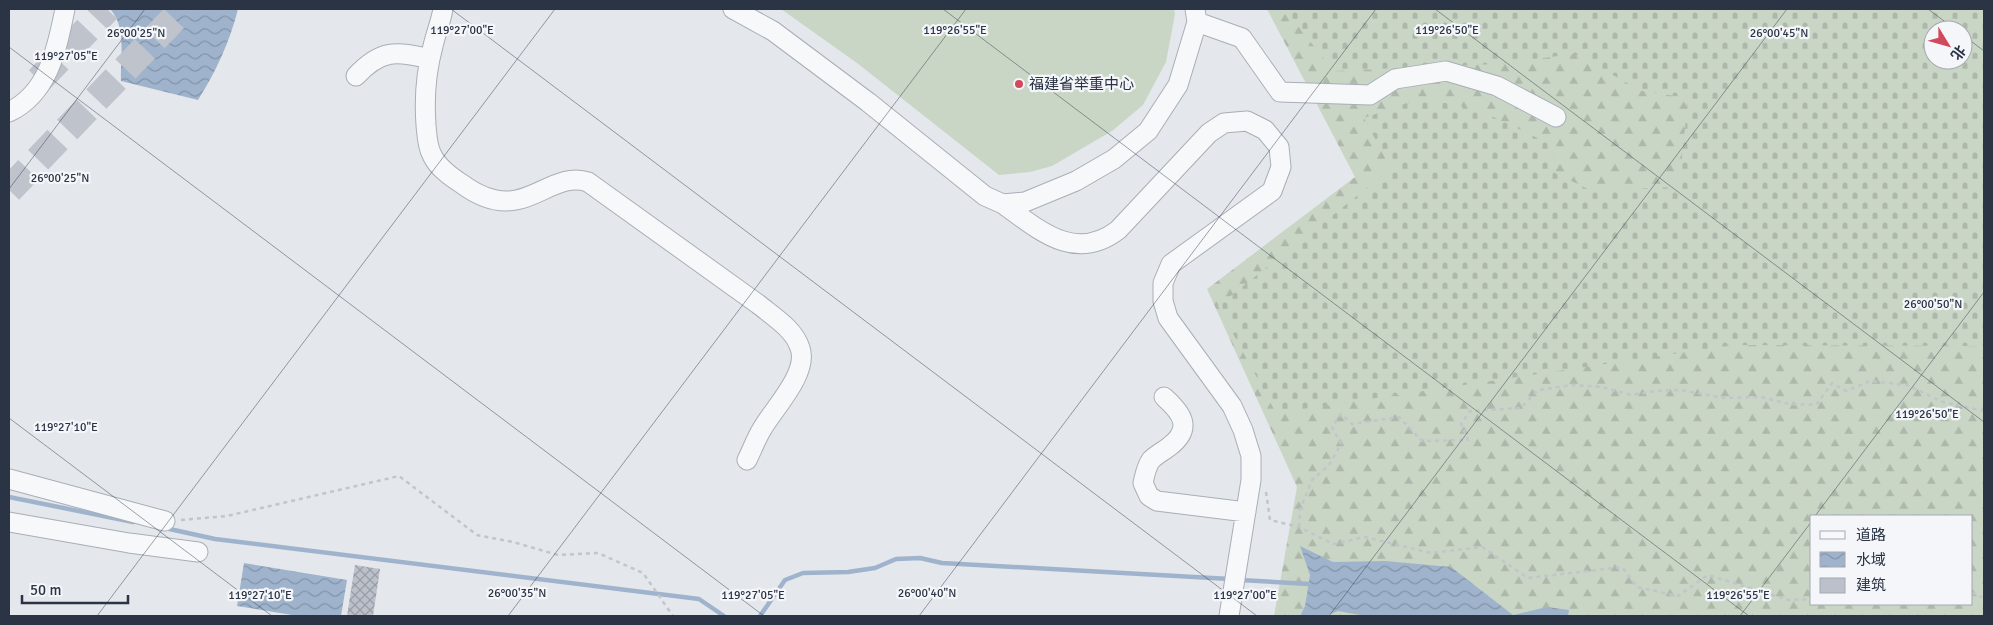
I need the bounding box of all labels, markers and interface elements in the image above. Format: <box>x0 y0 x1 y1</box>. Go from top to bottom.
north arrow <box>1923 20 1973 70</box>
text: 119°27'00"E <box>430 23 494 38</box>
text: 119°26'55"E <box>923 23 987 38</box>
text: 119°26'50"E <box>1415 23 1479 38</box>
text: 26°00'25"N <box>107 26 165 41</box>
text: 26°00'45"N <box>1750 26 1808 41</box>
text: 北 <box>1947 42 1969 63</box>
text: 119°27'05"E <box>34 49 98 64</box>
place label: 福建省举重中心 <box>1029 75 1134 93</box>
marker: 福建省举重中心 <box>1013 78 1025 90</box>
text: 26°00'25"N <box>31 171 89 186</box>
text: 26°00'50"N <box>1904 297 1962 312</box>
text: 119°26'50"E <box>1895 407 1959 422</box>
text: 119°27'10"E <box>34 420 98 435</box>
legend <box>1810 515 1973 605</box>
text: 道路 <box>1856 526 1886 544</box>
text: 水域 <box>1856 551 1886 569</box>
scale bar <box>22 572 129 604</box>
text: 建筑 <box>1856 576 1886 594</box>
text: 50 m <box>30 581 61 599</box>
text: 26°00'35"N <box>488 586 546 601</box>
text: 26°00'40"N <box>898 586 956 601</box>
text: 119°27'10"E <box>228 588 292 603</box>
text: 119°27'05"E <box>721 588 785 603</box>
text: 119°27'00"E <box>1213 588 1277 603</box>
text: 119°26'55"E <box>1706 588 1770 603</box>

